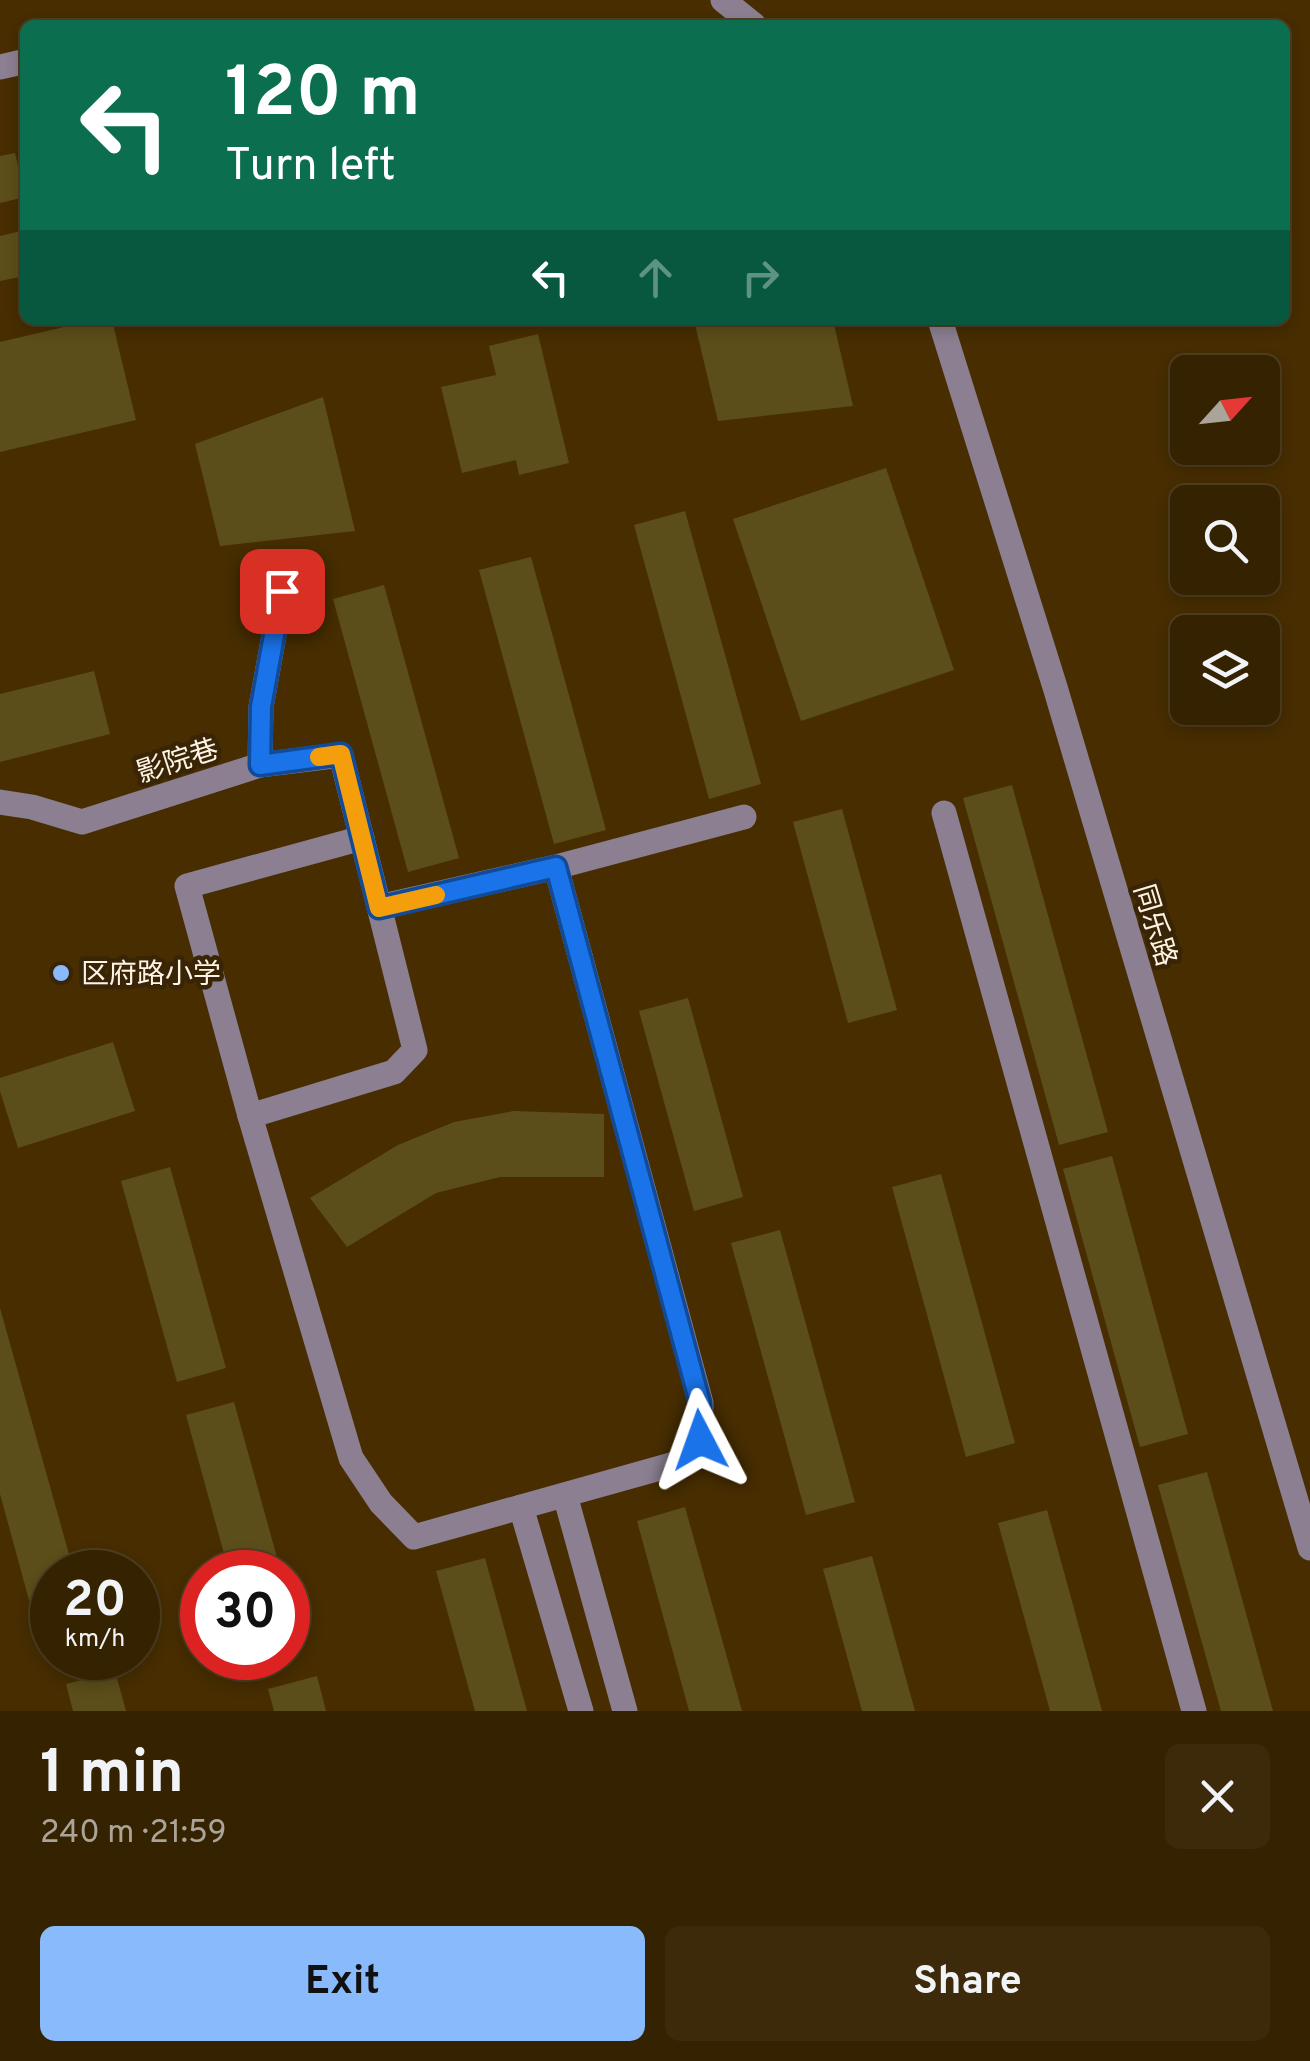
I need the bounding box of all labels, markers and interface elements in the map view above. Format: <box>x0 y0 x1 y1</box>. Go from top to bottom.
text: 120 m <box>225 52 421 141</box>
icon: left <box>60 60 190 190</box>
text: Turn left <box>225 139 396 196</box>
icon: left <box>523 250 578 305</box>
icon: ahead <box>628 250 683 305</box>
icon: right <box>733 250 788 305</box>
north arrow <box>1170 355 1280 465</box>
map controls <box>1170 355 1280 725</box>
button: search <box>1170 485 1280 595</box>
pin <box>240 549 325 634</box>
icon: arrive <box>255 564 310 619</box>
button: layers <box>1170 615 1280 725</box>
street label: 影院巷 <box>132 733 223 793</box>
street label: 同乐路 <box>1124 880 1183 971</box>
place label: 区府路小学 <box>81 958 221 994</box>
marker: 区府路小学 <box>50 962 72 984</box>
position arrow <box>648 1388 752 1492</box>
speed limit sign: 30 <box>180 1550 310 1680</box>
text: 20 <box>63 1571 127 1634</box>
text: km/h <box>65 1624 125 1656</box>
text: 1 min <box>40 1738 184 1814</box>
button: close <box>1165 1744 1270 1849</box>
text: 240 m · 21:59 <box>40 1814 227 1854</box>
button: Exit <box>40 1926 645 2041</box>
button: Share <box>665 1926 1270 2041</box>

